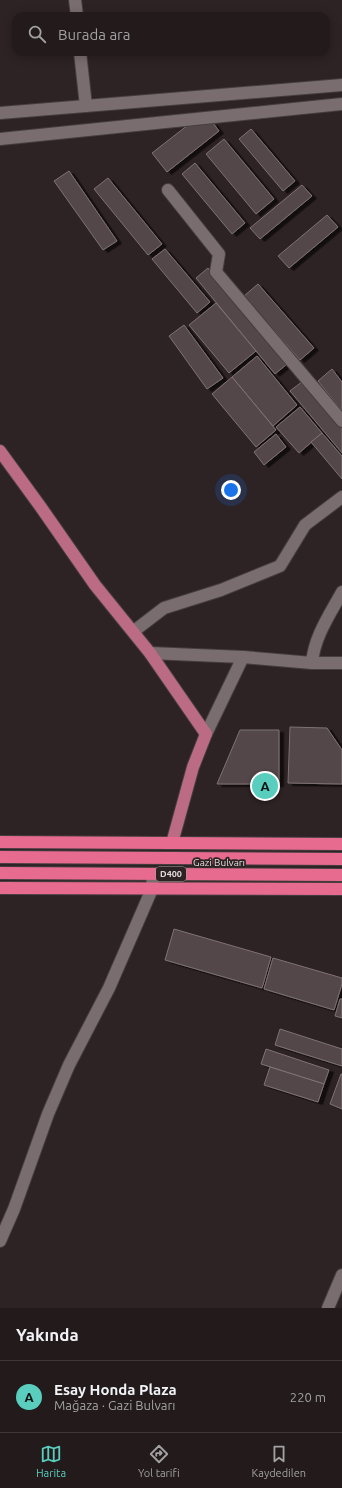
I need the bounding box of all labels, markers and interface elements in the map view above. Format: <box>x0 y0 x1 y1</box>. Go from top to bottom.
search box <box>12 12 330 56</box>
icon: search <box>26 23 48 45</box>
text: Burada ara <box>58 26 130 43</box>
your location <box>221 480 241 500</box>
pin: A <box>252 771 278 801</box>
street label: Gazi Bulvarı <box>193 857 245 868</box>
road number: D400 <box>156 867 186 881</box>
text: Yakında <box>16 1325 79 1344</box>
text: Esay Honda Plaza <box>54 1381 177 1398</box>
text: A <box>24 1390 34 1404</box>
text: 220 m <box>290 1390 326 1404</box>
text: Mağaza · Gazi Bulvarı <box>54 1398 176 1412</box>
tab: Harita <box>36 1443 66 1479</box>
tab: Yol tarifi <box>138 1443 180 1479</box>
tab: Kaydedilen <box>252 1443 306 1479</box>

